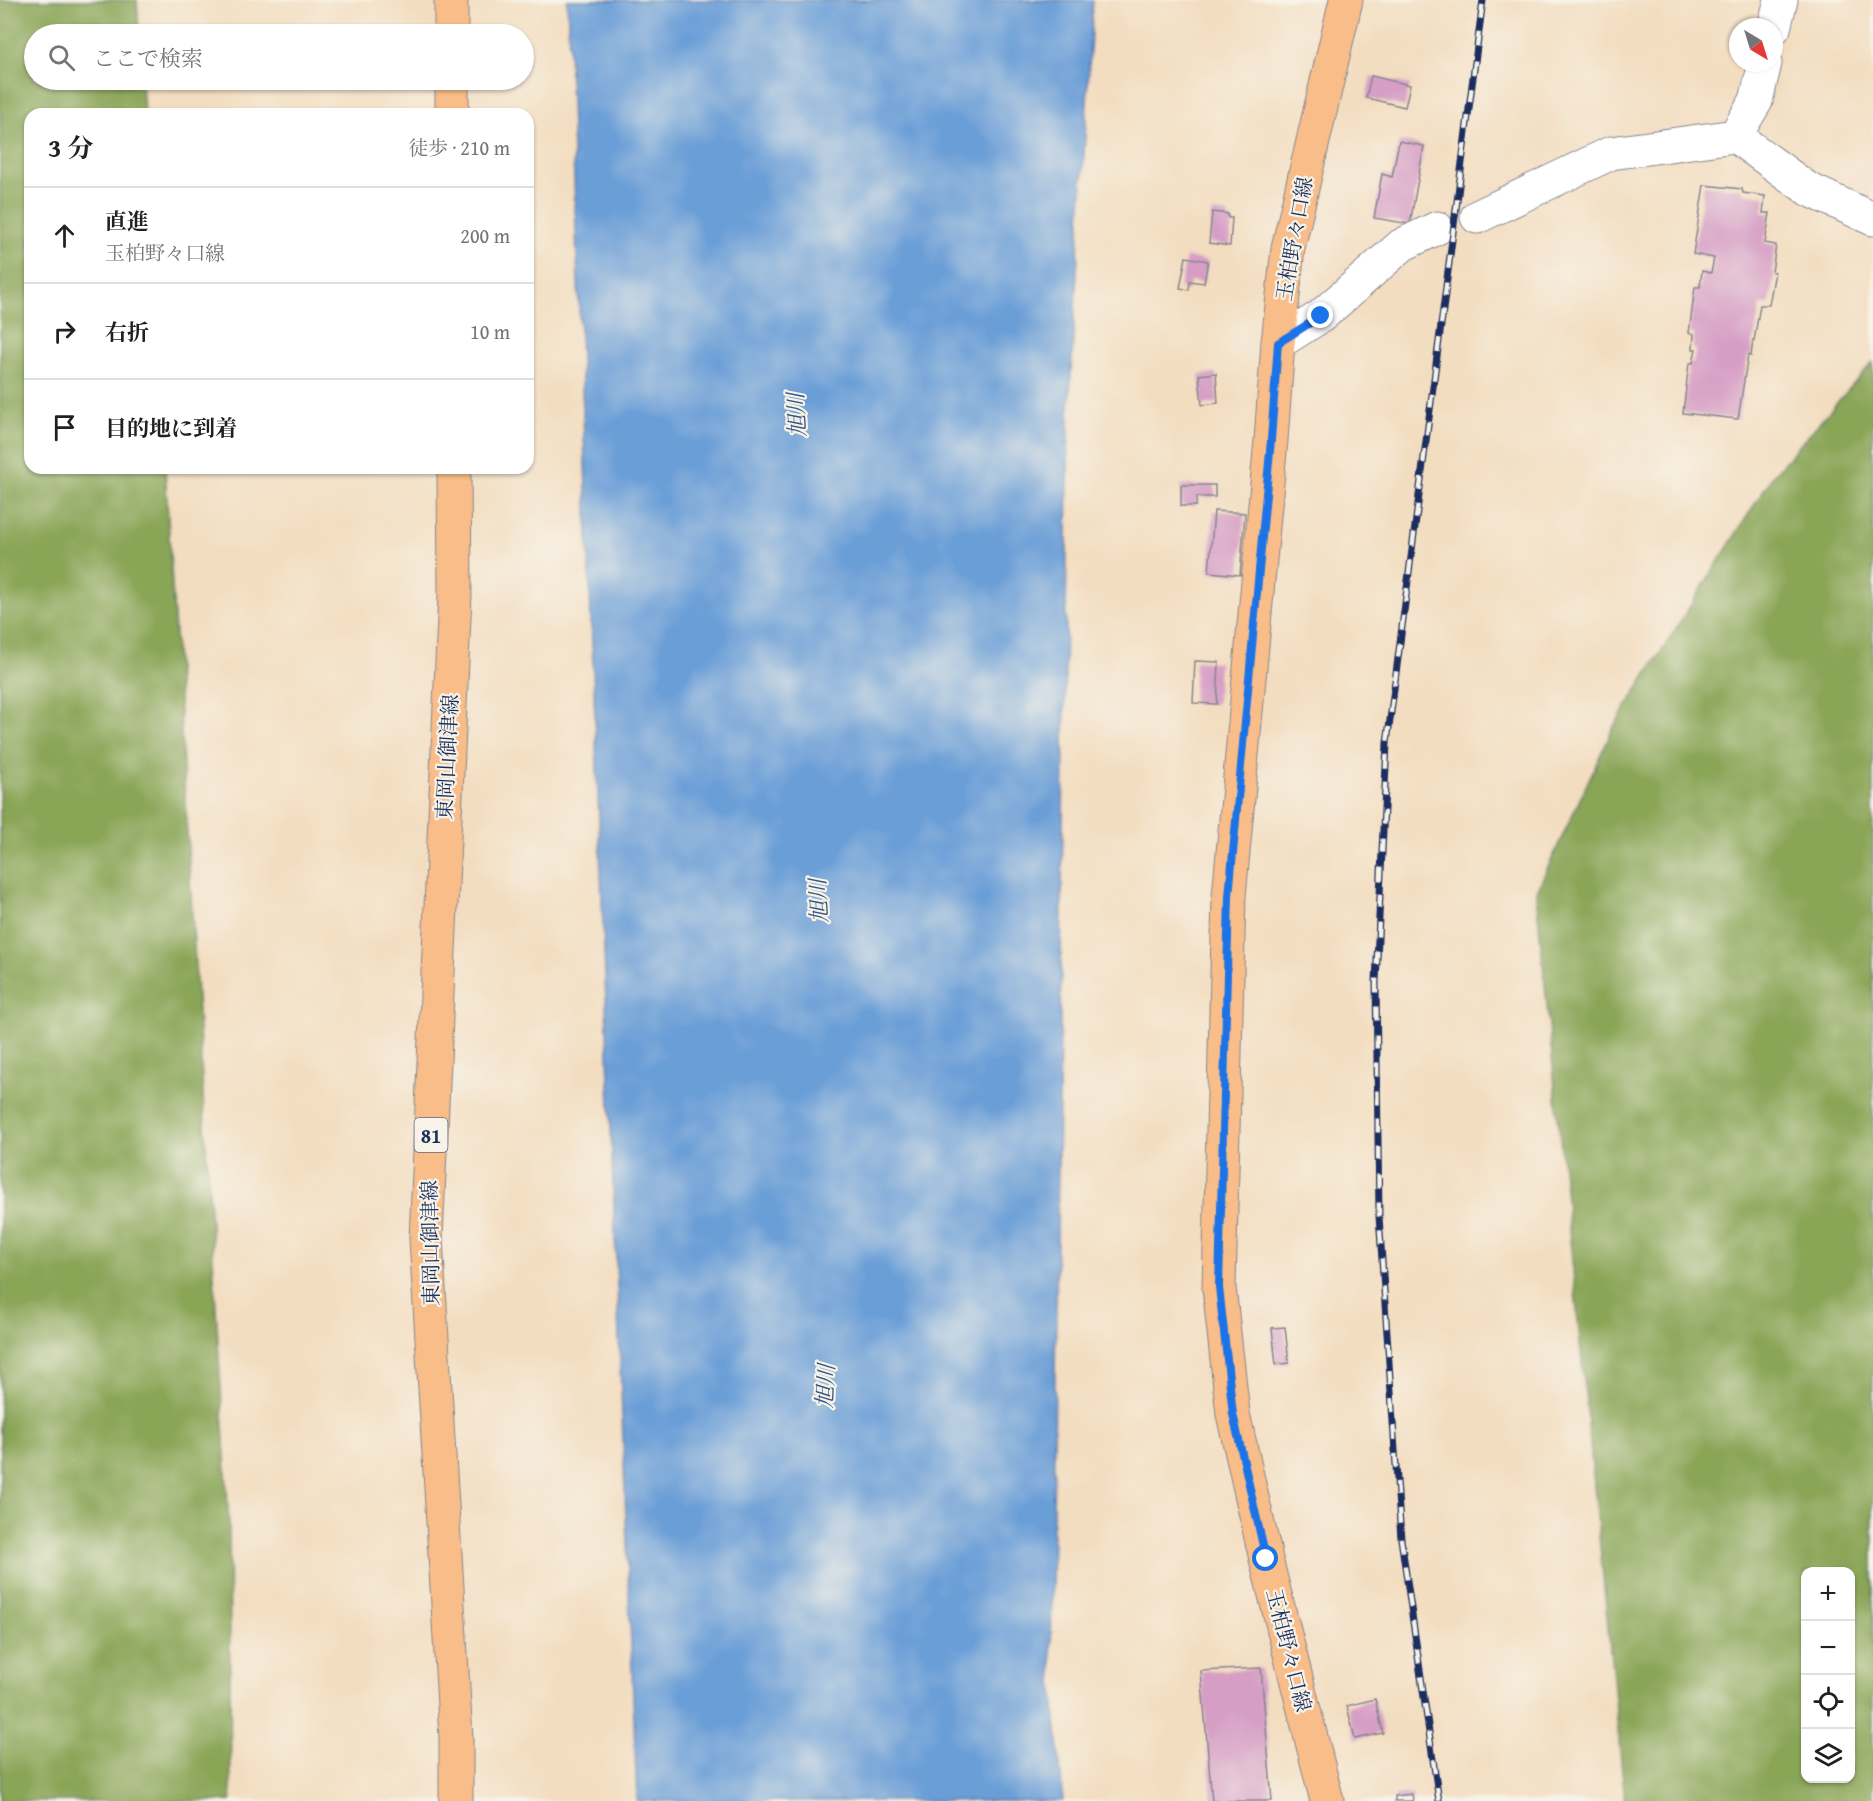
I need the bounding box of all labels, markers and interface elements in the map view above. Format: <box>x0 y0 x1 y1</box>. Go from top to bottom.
north arrow <box>1729 18 1783 72</box>
search box <box>24 24 534 90</box>
icon: search <box>45 41 78 74</box>
text: ここで検索 <box>93 42 203 74</box>
text: 3 分 <box>48 128 93 167</box>
text: 徒歩 · 210 m <box>408 133 510 162</box>
street label: 玉柏野々口線 <box>1268 174 1320 304</box>
text: 直進 <box>105 205 149 237</box>
icon: ahead <box>48 219 81 252</box>
text: 200 m <box>460 221 510 250</box>
text: 玉柏野々口線 <box>105 238 225 267</box>
route end <box>1307 302 1333 328</box>
icon: right <box>48 315 81 348</box>
text: 右折 <box>105 316 149 348</box>
text: 10 m <box>470 317 510 346</box>
water label: 旭川 <box>779 390 813 438</box>
icon: arrive <box>48 411 81 444</box>
text: 目的地に到着 <box>105 412 237 444</box>
street label: 東岡山御津線 <box>428 693 466 821</box>
water label: 旭川 <box>801 876 835 924</box>
road number: 81 <box>414 1118 448 1152</box>
street label: 東岡山御津線 <box>413 1180 447 1306</box>
water label: 旭川 <box>808 1361 842 1409</box>
route start <box>1252 1545 1278 1571</box>
map controls <box>1801 1567 1855 1783</box>
button: + <box>1801 1567 1855 1621</box>
street label: 玉柏野々口線 <box>1259 1585 1319 1715</box>
button: − <box>1801 1621 1855 1675</box>
button: locate <box>1801 1675 1855 1729</box>
button: layers <box>1801 1729 1855 1783</box>

